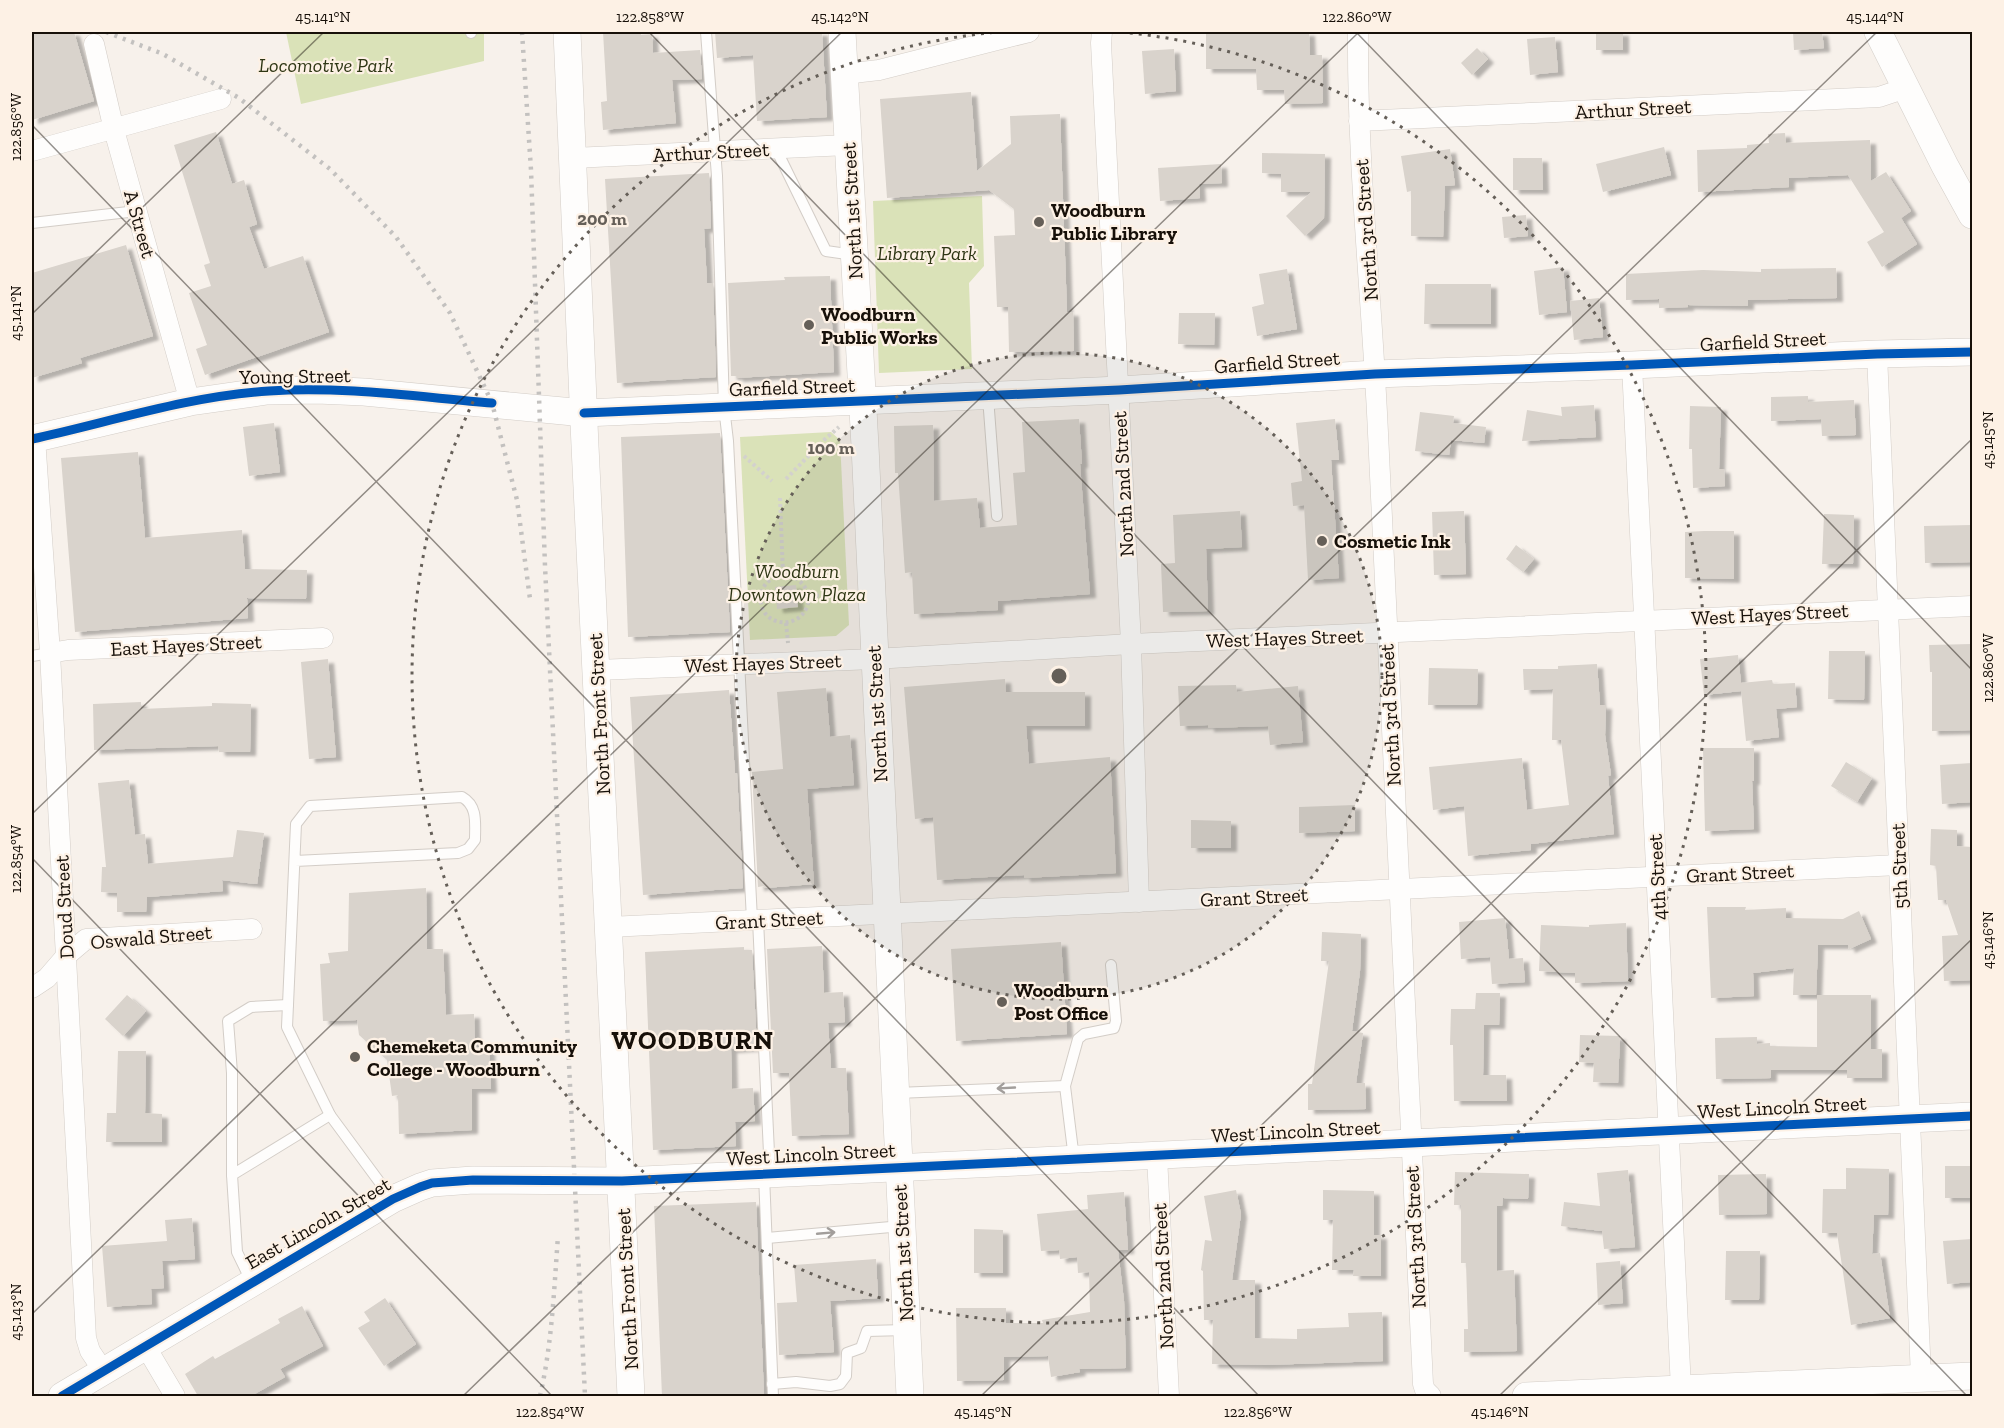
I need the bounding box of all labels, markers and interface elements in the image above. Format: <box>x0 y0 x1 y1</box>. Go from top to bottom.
text: 45.141°N <box>295 8 351 26</box>
text: 122.858°W <box>616 8 684 26</box>
text: 45.142°N <box>811 8 869 26</box>
text: 122.860°W <box>1322 8 1392 26</box>
text: 45.144°N <box>1846 8 1904 26</box>
park label: Locomotive Park <box>258 53 394 77</box>
text: 122.856°W <box>7 93 25 161</box>
street label: Arthur Street <box>1574 94 1692 124</box>
street label: Arthur Street <box>652 137 770 167</box>
street label: North 1st Street <box>836 141 868 280</box>
street label: North 3rd Street <box>1349 158 1383 302</box>
street label: A Street <box>119 187 161 261</box>
place label: Woodburn Public Library <box>1051 198 1177 245</box>
text: 200 m <box>577 208 627 230</box>
marker: Woodburn Public Library <box>1032 215 1046 229</box>
park label: Library Park <box>877 241 977 265</box>
text: 45.141°N <box>7 285 25 341</box>
place label: Woodburn Public Works <box>821 302 938 349</box>
marker: Woodburn Public Works <box>802 318 816 332</box>
street label: Garfield Street <box>1699 326 1827 356</box>
street label: Garfield Street <box>1213 346 1341 378</box>
street label: Young Street <box>238 363 352 389</box>
street label: Garfield Street <box>729 373 856 401</box>
street label: North 2nd Street <box>1107 410 1139 557</box>
text: 45.145°N <box>1979 411 1997 469</box>
text: 100 m <box>807 437 855 459</box>
place label: Cosmetic Ink <box>1334 529 1451 553</box>
marker: Cosmetic Ink <box>1315 534 1329 548</box>
park label: Woodburn Downtown Plaza <box>728 559 866 606</box>
street label: West Hayes Street <box>1691 598 1850 630</box>
street label: West Hayes Street <box>1206 623 1365 653</box>
street label: East Hayes Street <box>110 629 263 661</box>
street label: North Front Street <box>583 632 615 795</box>
text: 122.860°W <box>1979 633 1997 703</box>
street label: North 3rd Street <box>1374 643 1406 787</box>
street label: North 1st Street <box>861 644 893 783</box>
street label: West Hayes Street <box>684 648 843 678</box>
centre of rings <box>1049 666 1069 686</box>
street label: 5th Street <box>1885 822 1912 909</box>
text: 122.854°W <box>7 825 25 893</box>
street label: 4th Street <box>1643 833 1671 921</box>
street label: Doud Street <box>49 854 79 959</box>
street label: Grant Street <box>1685 858 1795 888</box>
street label: Grant Street <box>1199 882 1309 912</box>
street label: Grant Street <box>714 905 824 935</box>
text: 45.146°N <box>1979 911 1997 969</box>
street label: Oswald Street <box>89 920 213 954</box>
place label: Woodburn Post Office <box>1014 978 1109 1025</box>
marker: Woodburn Post Office <box>995 995 1009 1009</box>
district label: WOODBURN <box>612 1024 774 1056</box>
place label: Chemeketa Community College - Woodburn <box>367 1034 578 1081</box>
marker: Chemeketa Community College - Woodburn <box>348 1050 362 1064</box>
one-way arrow <box>997 1083 1017 1094</box>
street label: West Lincoln Street <box>1697 1091 1868 1123</box>
street label: West Lincoln Street <box>1211 1115 1382 1147</box>
street label: West Lincoln Street <box>726 1138 897 1170</box>
street label: North 3rd Street <box>1399 1165 1431 1309</box>
street label: East Lincoln Street <box>241 1171 395 1274</box>
street label: North 1st Street <box>887 1183 919 1322</box>
street label: North 2nd Street <box>1147 1202 1179 1349</box>
street label: North Front Street <box>611 1207 643 1370</box>
one-way arrow <box>815 1227 835 1238</box>
text: 45.143°N <box>7 1283 25 1341</box>
text: 122.854°W <box>516 1403 584 1421</box>
text: 45.145°N <box>954 1403 1012 1421</box>
text: 122.856°W <box>1224 1403 1292 1421</box>
text: 45.146°N <box>1471 1403 1529 1421</box>

